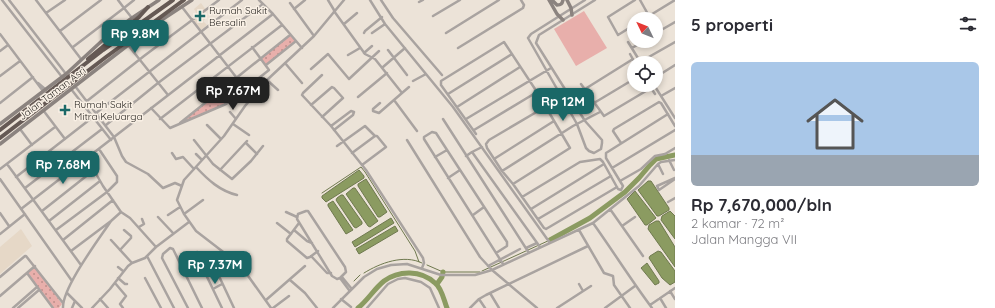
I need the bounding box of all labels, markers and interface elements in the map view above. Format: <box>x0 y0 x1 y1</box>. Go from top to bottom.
place label: Rumah Sakit Bersalin <box>209 4 268 29</box>
marker: Rumah Sakit Bersalin <box>194 10 206 22</box>
north arrow <box>627 12 663 48</box>
map controls <box>627 12 663 92</box>
icon: filters <box>957 13 979 35</box>
text: 5 properti <box>691 14 773 35</box>
pin: Rp 9.8M <box>98 20 172 54</box>
text: Rp 9.8M <box>111 25 159 41</box>
button: locate <box>627 56 663 92</box>
street label: Jalan Taman Asri <box>16 64 88 123</box>
pin: Rp 7.67M <box>192 77 274 111</box>
text: Rp 7.67M <box>205 82 261 98</box>
pin: Rp 12M <box>530 88 596 122</box>
icon: home <box>799 88 871 160</box>
text: Rp 12M <box>541 93 585 109</box>
place label: Rumah Sakit Mitra Keluarga <box>74 98 142 123</box>
marker: Rumah Sakit Mitra Keluarga <box>59 104 71 116</box>
pin: Rp 7.68M <box>22 151 104 185</box>
text: Rp 7.68M <box>35 156 91 172</box>
text: Rp 7,670,000/bln <box>691 194 832 215</box>
text: 2 kamar · 72 m² <box>691 215 784 231</box>
text: Jalan Mangga VII <box>691 231 797 247</box>
pin: Rp 7.37M <box>174 251 256 285</box>
text: Rp 7.37M <box>188 256 242 272</box>

